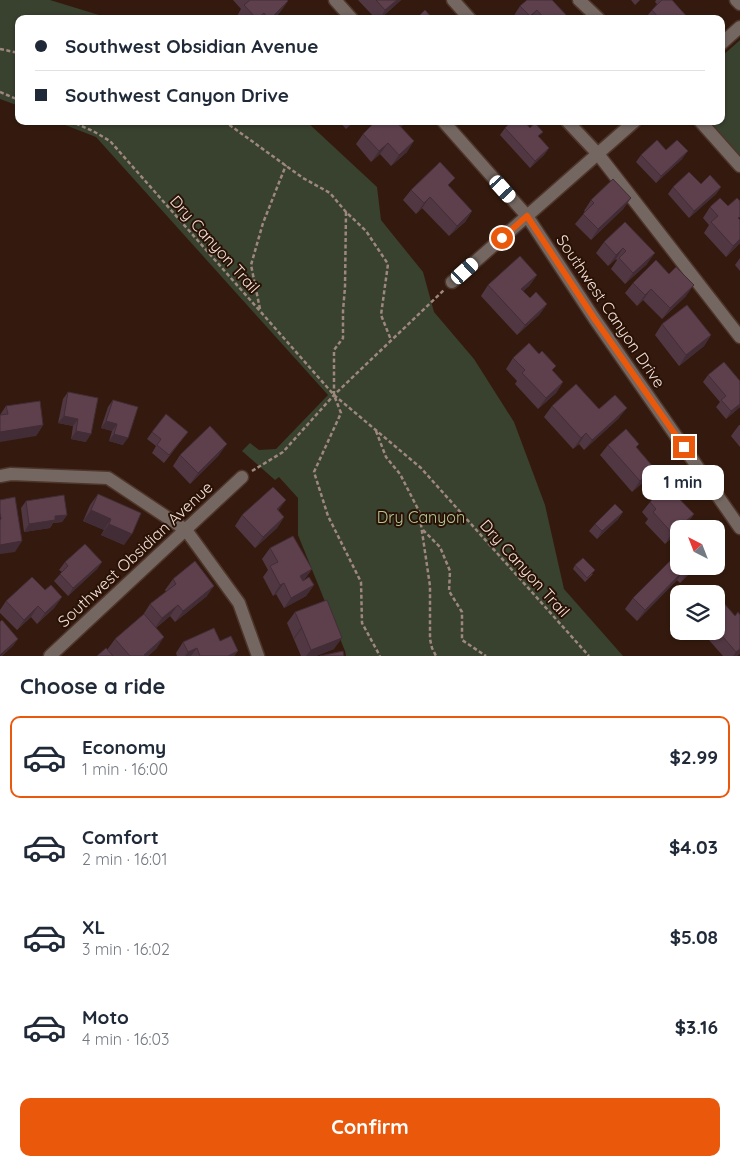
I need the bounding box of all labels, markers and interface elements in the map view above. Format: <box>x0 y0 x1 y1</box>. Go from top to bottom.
text: Southwest Obsidian Avenue <box>65 34 318 58</box>
text: Southwest Canyon Drive <box>65 83 289 107</box>
car <box>487 173 518 205</box>
street label: Dry Canyon Trail <box>166 191 264 297</box>
route start <box>491 227 513 249</box>
street label: Southwest Canyon Drive <box>552 230 670 392</box>
car <box>448 255 481 287</box>
route end <box>673 436 695 458</box>
callout: 1 min <box>643 464 725 500</box>
text: 1 min <box>664 472 702 492</box>
street label: Southwest Obsidian Avenue <box>53 477 217 631</box>
park label: Dry Canyon <box>377 507 465 527</box>
street label: Dry Canyon Trail <box>476 515 574 621</box>
north arrow <box>670 520 725 575</box>
map controls <box>670 520 725 640</box>
button: layers <box>670 585 725 640</box>
text: Choose a ride <box>20 672 165 700</box>
icon: car <box>22 735 67 780</box>
text: Economy <box>82 735 166 759</box>
text: $2.99 <box>670 745 718 769</box>
text: 1 min · 16:00 <box>82 759 168 779</box>
icon: car <box>22 825 67 870</box>
text: Comfort <box>82 825 159 849</box>
text: $4.03 <box>669 835 718 859</box>
text: 2 min · 16:01 <box>82 849 167 869</box>
icon: car <box>22 915 67 960</box>
text: XL <box>82 915 105 939</box>
text: $5.08 <box>670 925 718 949</box>
text: 3 min · 16:02 <box>82 939 170 959</box>
icon: car <box>22 1005 67 1050</box>
text: Moto <box>82 1005 129 1029</box>
text: $3.16 <box>675 1015 718 1039</box>
text: 4 min · 16:03 <box>82 1029 169 1049</box>
button: Confirm <box>20 1098 720 1156</box>

